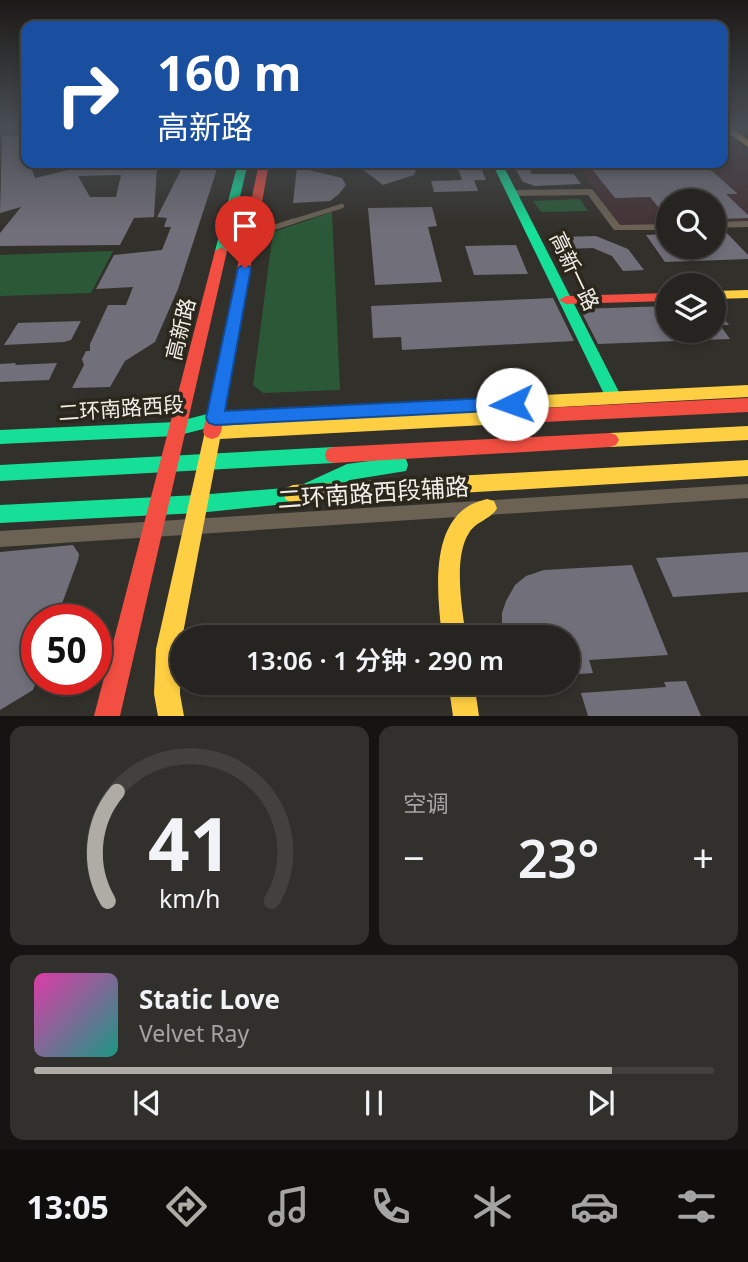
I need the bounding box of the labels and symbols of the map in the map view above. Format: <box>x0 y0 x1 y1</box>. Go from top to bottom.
pin <box>215 196 275 268</box>
street label: 高新一路 <box>544 227 606 315</box>
street label: 高新路 <box>159 295 201 363</box>
position arrow <box>475 367 549 441</box>
street label: 二环南路西段 <box>57 390 185 426</box>
street label: 二环南路西段辅路 <box>276 469 470 515</box>
speed limit sign: 50 <box>21 604 112 695</box>

